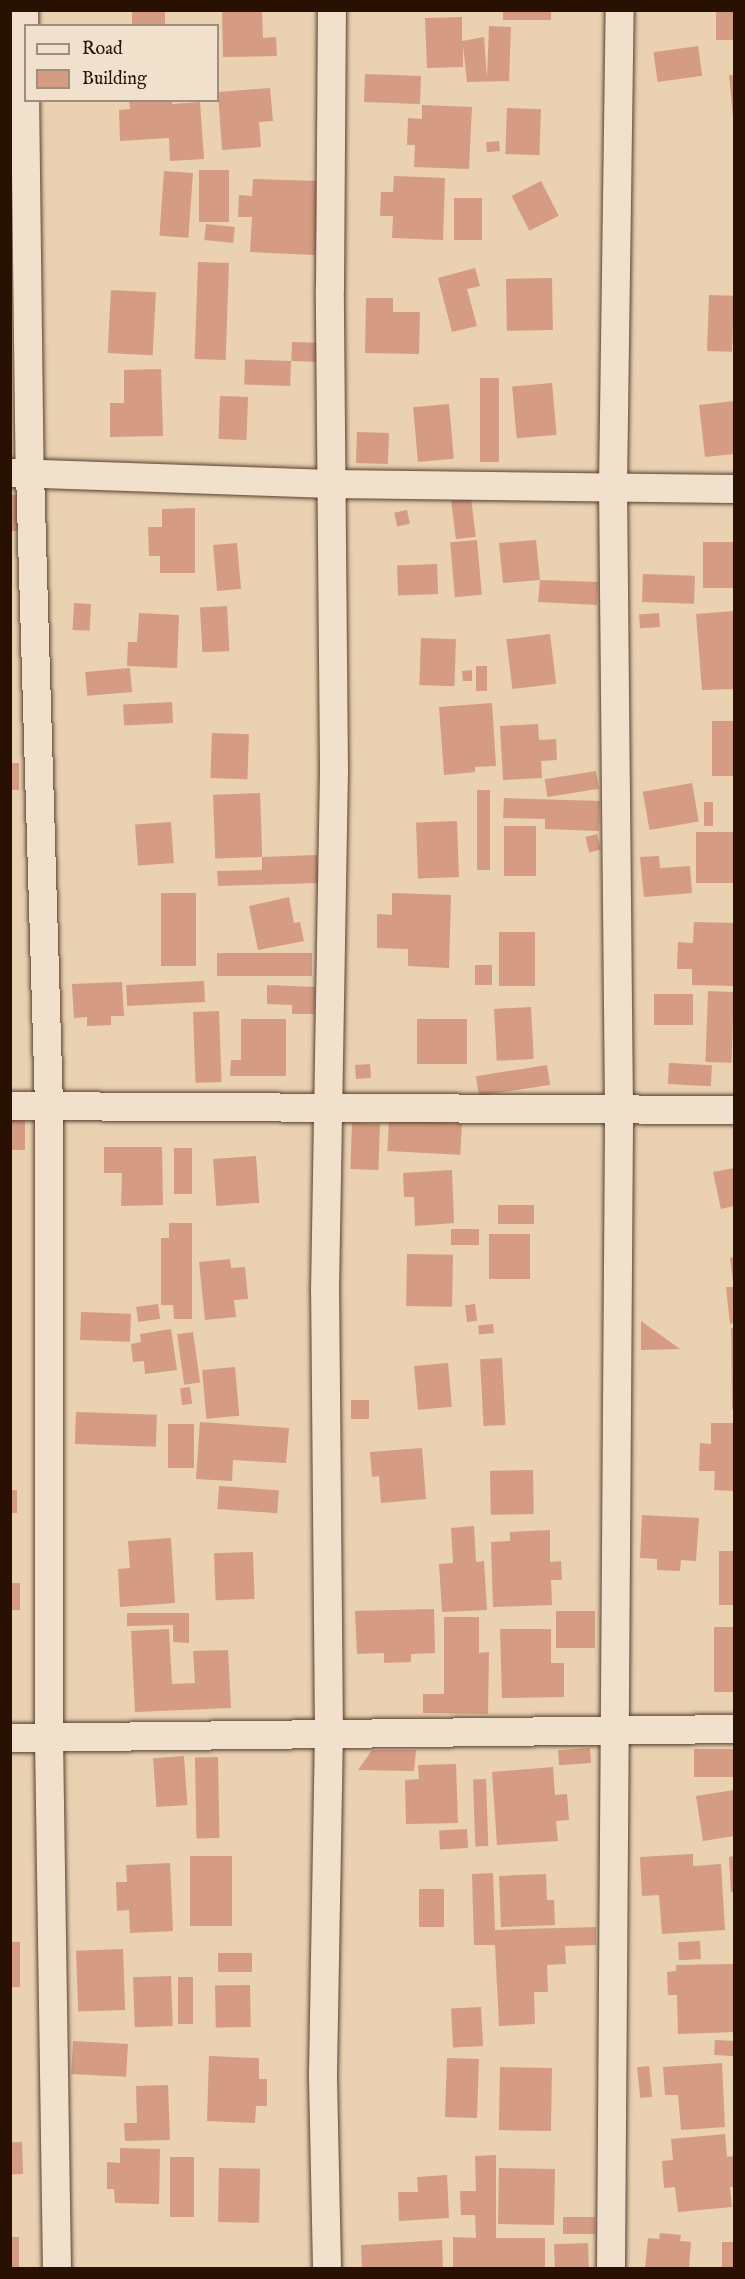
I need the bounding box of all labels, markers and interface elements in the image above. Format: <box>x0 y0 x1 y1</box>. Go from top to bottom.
legend <box>24 24 219 102</box>
text: Road <box>82 38 123 61</box>
text: Building <box>82 68 147 91</box>

